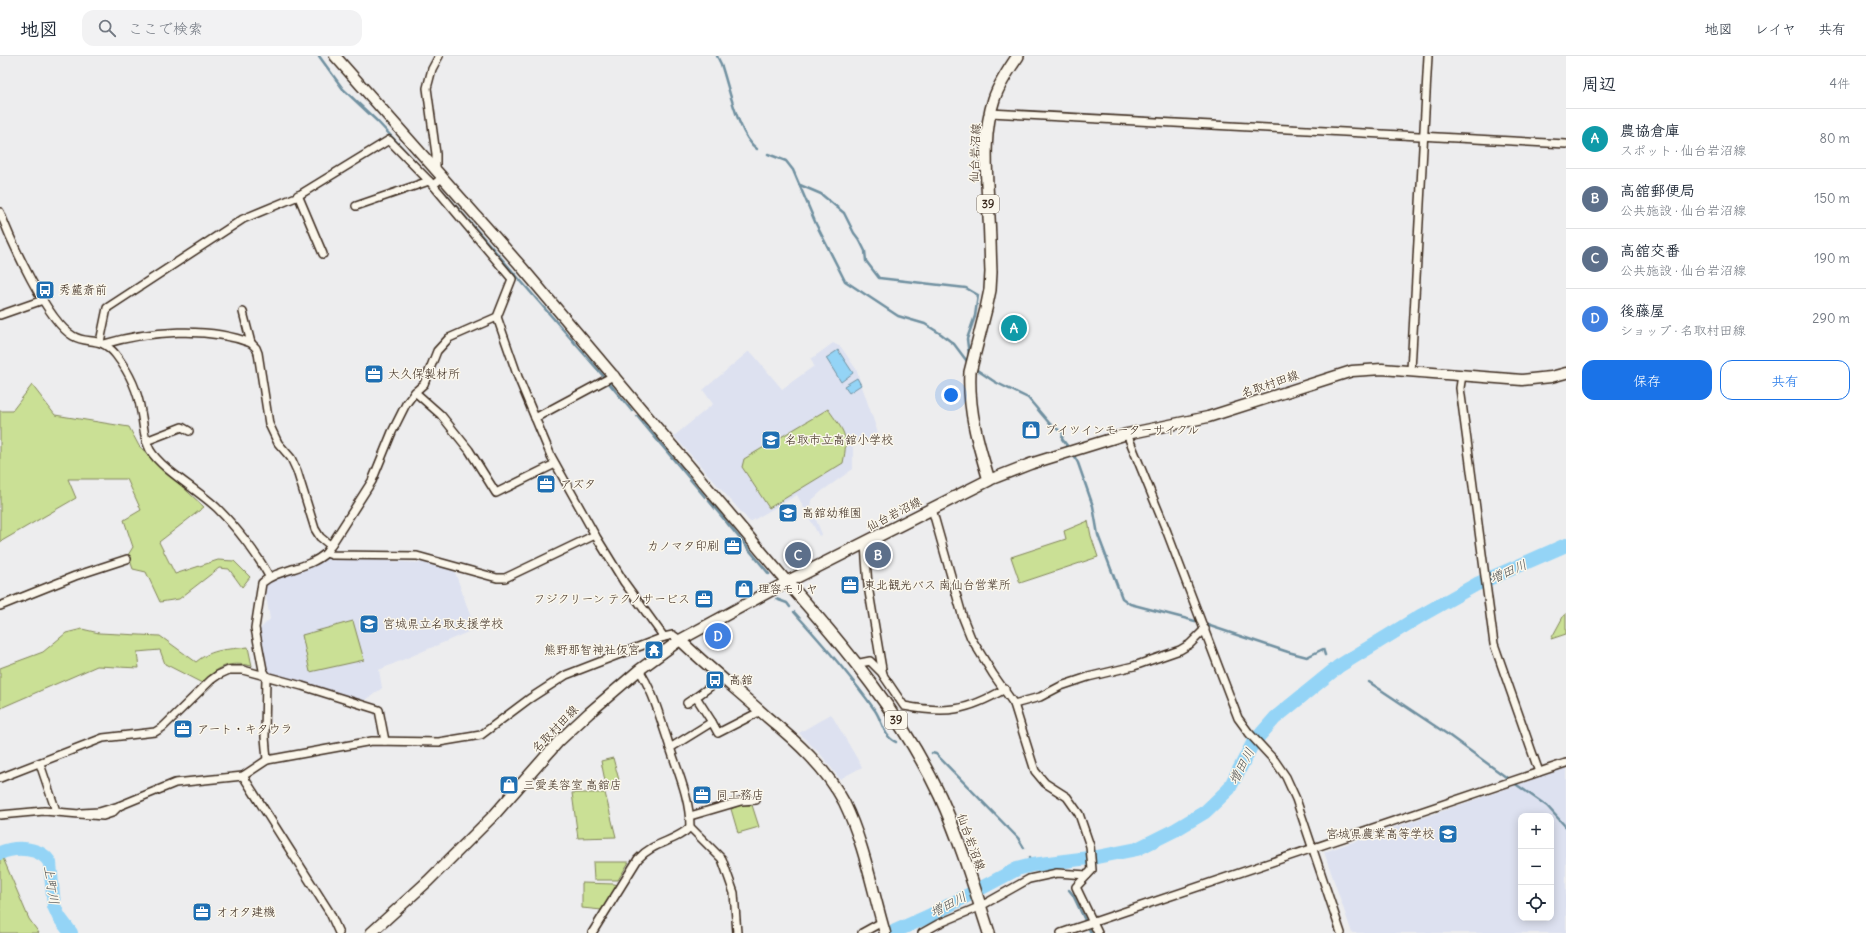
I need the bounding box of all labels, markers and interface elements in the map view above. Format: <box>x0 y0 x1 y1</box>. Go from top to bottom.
search box <box>82 10 362 46</box>
text: 地図 <box>20 17 58 41</box>
icon: search <box>96 17 118 39</box>
text: ここで検索 <box>128 19 203 38</box>
text: 地図 <box>1705 20 1733 38</box>
text: レイヤ <box>1755 20 1796 38</box>
text: 共有 <box>1818 20 1846 38</box>
text: 周辺 <box>1582 73 1616 95</box>
text: 4件 <box>1829 75 1850 92</box>
text: 農協倉庫 <box>1620 121 1680 140</box>
street label: 仙台岩沼線 <box>966 123 983 183</box>
text: A <box>1591 130 1599 147</box>
text: 80 m <box>1819 130 1850 147</box>
text: スポット · 仙台岩沼線 <box>1620 142 1746 159</box>
text: 高舘郵便局 <box>1620 181 1695 200</box>
text: B <box>1591 190 1599 207</box>
text: 150 m <box>1814 190 1850 207</box>
road number: 39 <box>977 195 999 213</box>
text: 公共施設 · 仙台岩沼線 <box>1620 202 1746 219</box>
text: 高舘交番 <box>1620 241 1680 260</box>
text: C <box>1591 250 1599 267</box>
text: 190 m <box>1814 250 1850 267</box>
text: 公共施設 · 仙台岩沼線 <box>1620 262 1746 279</box>
bus stop icon: 秀麓斎前 <box>34 279 56 301</box>
place label: 秀麓斎前 <box>59 282 107 297</box>
text: 後藤屋 <box>1620 301 1665 320</box>
text: D <box>1590 310 1600 327</box>
text: 290 m <box>1812 310 1850 327</box>
pin: A <box>1001 313 1027 343</box>
text: ショップ · 名取村田線 <box>1620 322 1746 339</box>
button: 保存 <box>1582 360 1712 400</box>
button: 共有 <box>1720 360 1850 400</box>
office icon: 大久保製材所 <box>363 363 385 385</box>
place label: 大久保製材所 <box>388 366 460 381</box>
street label: 名取村田線 <box>1239 367 1301 400</box>
your location <box>941 385 961 405</box>
shop icon: ブイツインモーターサイクル <box>1020 419 1042 441</box>
place label: ブイツインモーターサイクル <box>1045 422 1199 437</box>
school or university icon: 名取市立高舘小学校 <box>760 429 782 451</box>
place label: 名取市立高舘小学校 <box>785 432 893 447</box>
office icon: アズタ <box>535 473 557 495</box>
place label: アズタ <box>560 476 596 491</box>
street label: 仙台岩沼線 <box>864 493 924 534</box>
school or university icon: 高舘幼稚園 <box>777 502 799 524</box>
place label: 高舘幼稚園 <box>802 505 862 520</box>
office icon: カノマタ印刷 <box>722 535 744 557</box>
place label: カノマタ印刷 <box>647 538 719 553</box>
pin: C <box>785 540 811 570</box>
pin: B <box>865 540 891 570</box>
water label: 増田川 <box>1487 556 1529 587</box>
office icon: 東北観光バス 南仙台営業所 <box>839 574 861 596</box>
place label: 東北観光バス 南仙台営業所 <box>864 577 1011 592</box>
shop icon: 理容モリヤ <box>733 578 755 600</box>
place label: 理容モリヤ <box>758 581 818 596</box>
office icon: フジクリーン テクノサービス <box>693 588 715 610</box>
place label: フジクリーン テクノサービス <box>534 591 690 606</box>
school or university icon: 宮城県立名取支援学校 <box>358 613 380 635</box>
place label: 宮城県立名取支援学校 <box>383 616 503 631</box>
pin: D <box>705 621 731 651</box>
temple icon: 熊野那智神社仮宮 <box>643 639 665 661</box>
place label: 熊野那智神社仮宮 <box>544 642 640 657</box>
bus stop icon: 高舘 <box>704 669 726 691</box>
place label: 高舘 <box>729 672 753 687</box>
street label: 名取村田線 <box>528 702 581 755</box>
road number: 39 <box>885 711 907 729</box>
office icon: アート・キタウラ <box>172 718 194 740</box>
place label: アート・キタウラ <box>197 721 293 736</box>
water label: 増田川 <box>1225 745 1258 787</box>
shop icon: 三愛美容室 高舘店 <box>498 774 520 796</box>
place label: 三愛美容室 高舘店 <box>523 777 622 792</box>
office icon: 同工務店 <box>691 784 713 806</box>
place label: 同工務店 <box>716 787 764 802</box>
street label: 仙台岩沼線 <box>954 811 989 873</box>
map controls <box>1518 813 1554 921</box>
button: + <box>1518 813 1554 849</box>
school or university icon: 宮城県農業高等学校 <box>1437 823 1459 845</box>
place label: 宮城県農業高等学校 <box>1326 826 1434 841</box>
button: − <box>1518 849 1554 885</box>
water label: 上町川 <box>40 864 63 906</box>
button: locate <box>1518 885 1554 921</box>
water label: 増田川 <box>927 888 969 921</box>
office icon: オオタ建機 <box>191 901 213 923</box>
place label: オオタ建機 <box>216 904 275 919</box>

